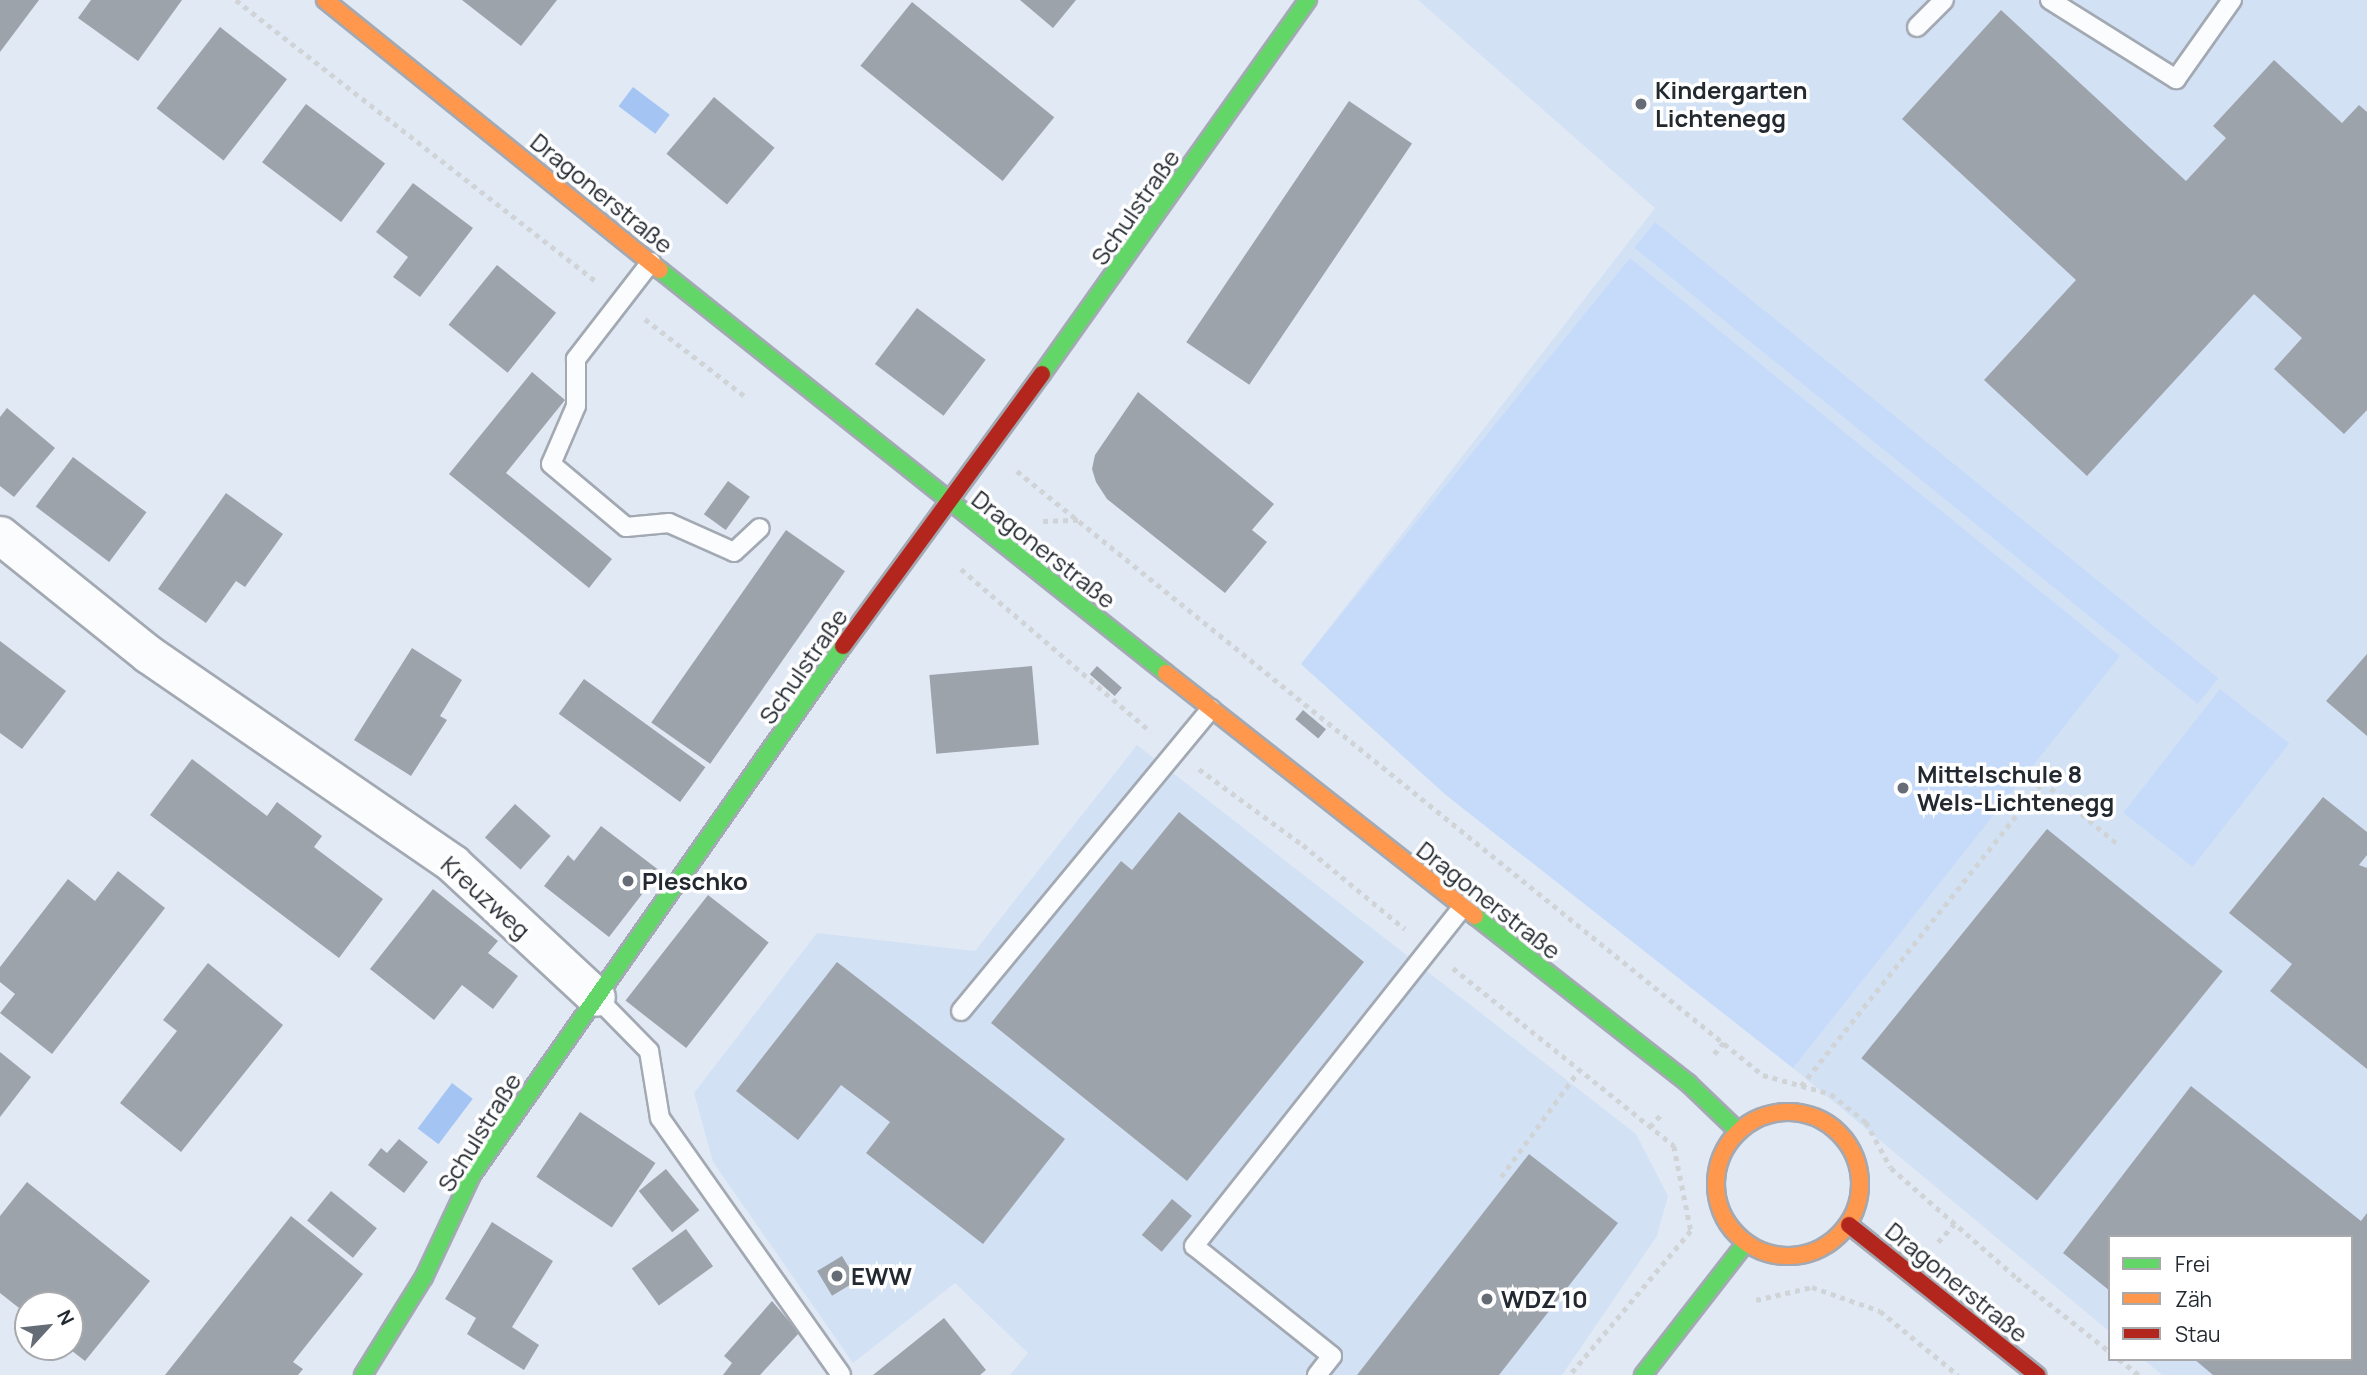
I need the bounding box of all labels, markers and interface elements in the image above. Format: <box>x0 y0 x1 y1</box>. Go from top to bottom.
place label: Kindergarten Lichtenegg <box>1655 76 1807 132</box>
marker: Kindergarten Lichtenegg <box>1633 96 1649 112</box>
street label: Dragonerstraße <box>525 127 679 259</box>
street label: Schulstraße <box>1085 144 1185 270</box>
street label: Dragonerstraße <box>966 484 1122 614</box>
street label: Schulstraße <box>753 603 853 729</box>
place label: Mittelschule 8 Wels-Lichtenegg <box>1917 760 2114 816</box>
marker: Mittelschule 8 Wels-Lichtenegg <box>1895 780 1911 796</box>
street label: Dragonerstraße <box>1411 835 1567 965</box>
street label: Kreuzweg <box>436 850 536 944</box>
place label: Pleschko <box>642 867 748 895</box>
marker: Pleschko <box>620 873 636 889</box>
street label: Schulstraße <box>431 1067 527 1197</box>
street label: Dragonerstraße <box>1880 1216 2034 1348</box>
legend <box>2108 1235 2353 1361</box>
text: Frei <box>2175 1250 2210 1278</box>
place label: EWW <box>851 1262 912 1290</box>
marker: EWW <box>829 1268 845 1284</box>
place label: WDZ 10 <box>1501 1285 1588 1313</box>
text: Zäh <box>2175 1285 2212 1313</box>
north arrow <box>14 1291 84 1361</box>
marker: WDZ 10 <box>1479 1291 1495 1307</box>
text: N <box>51 1305 81 1329</box>
text: Stau <box>2175 1320 2221 1348</box>

